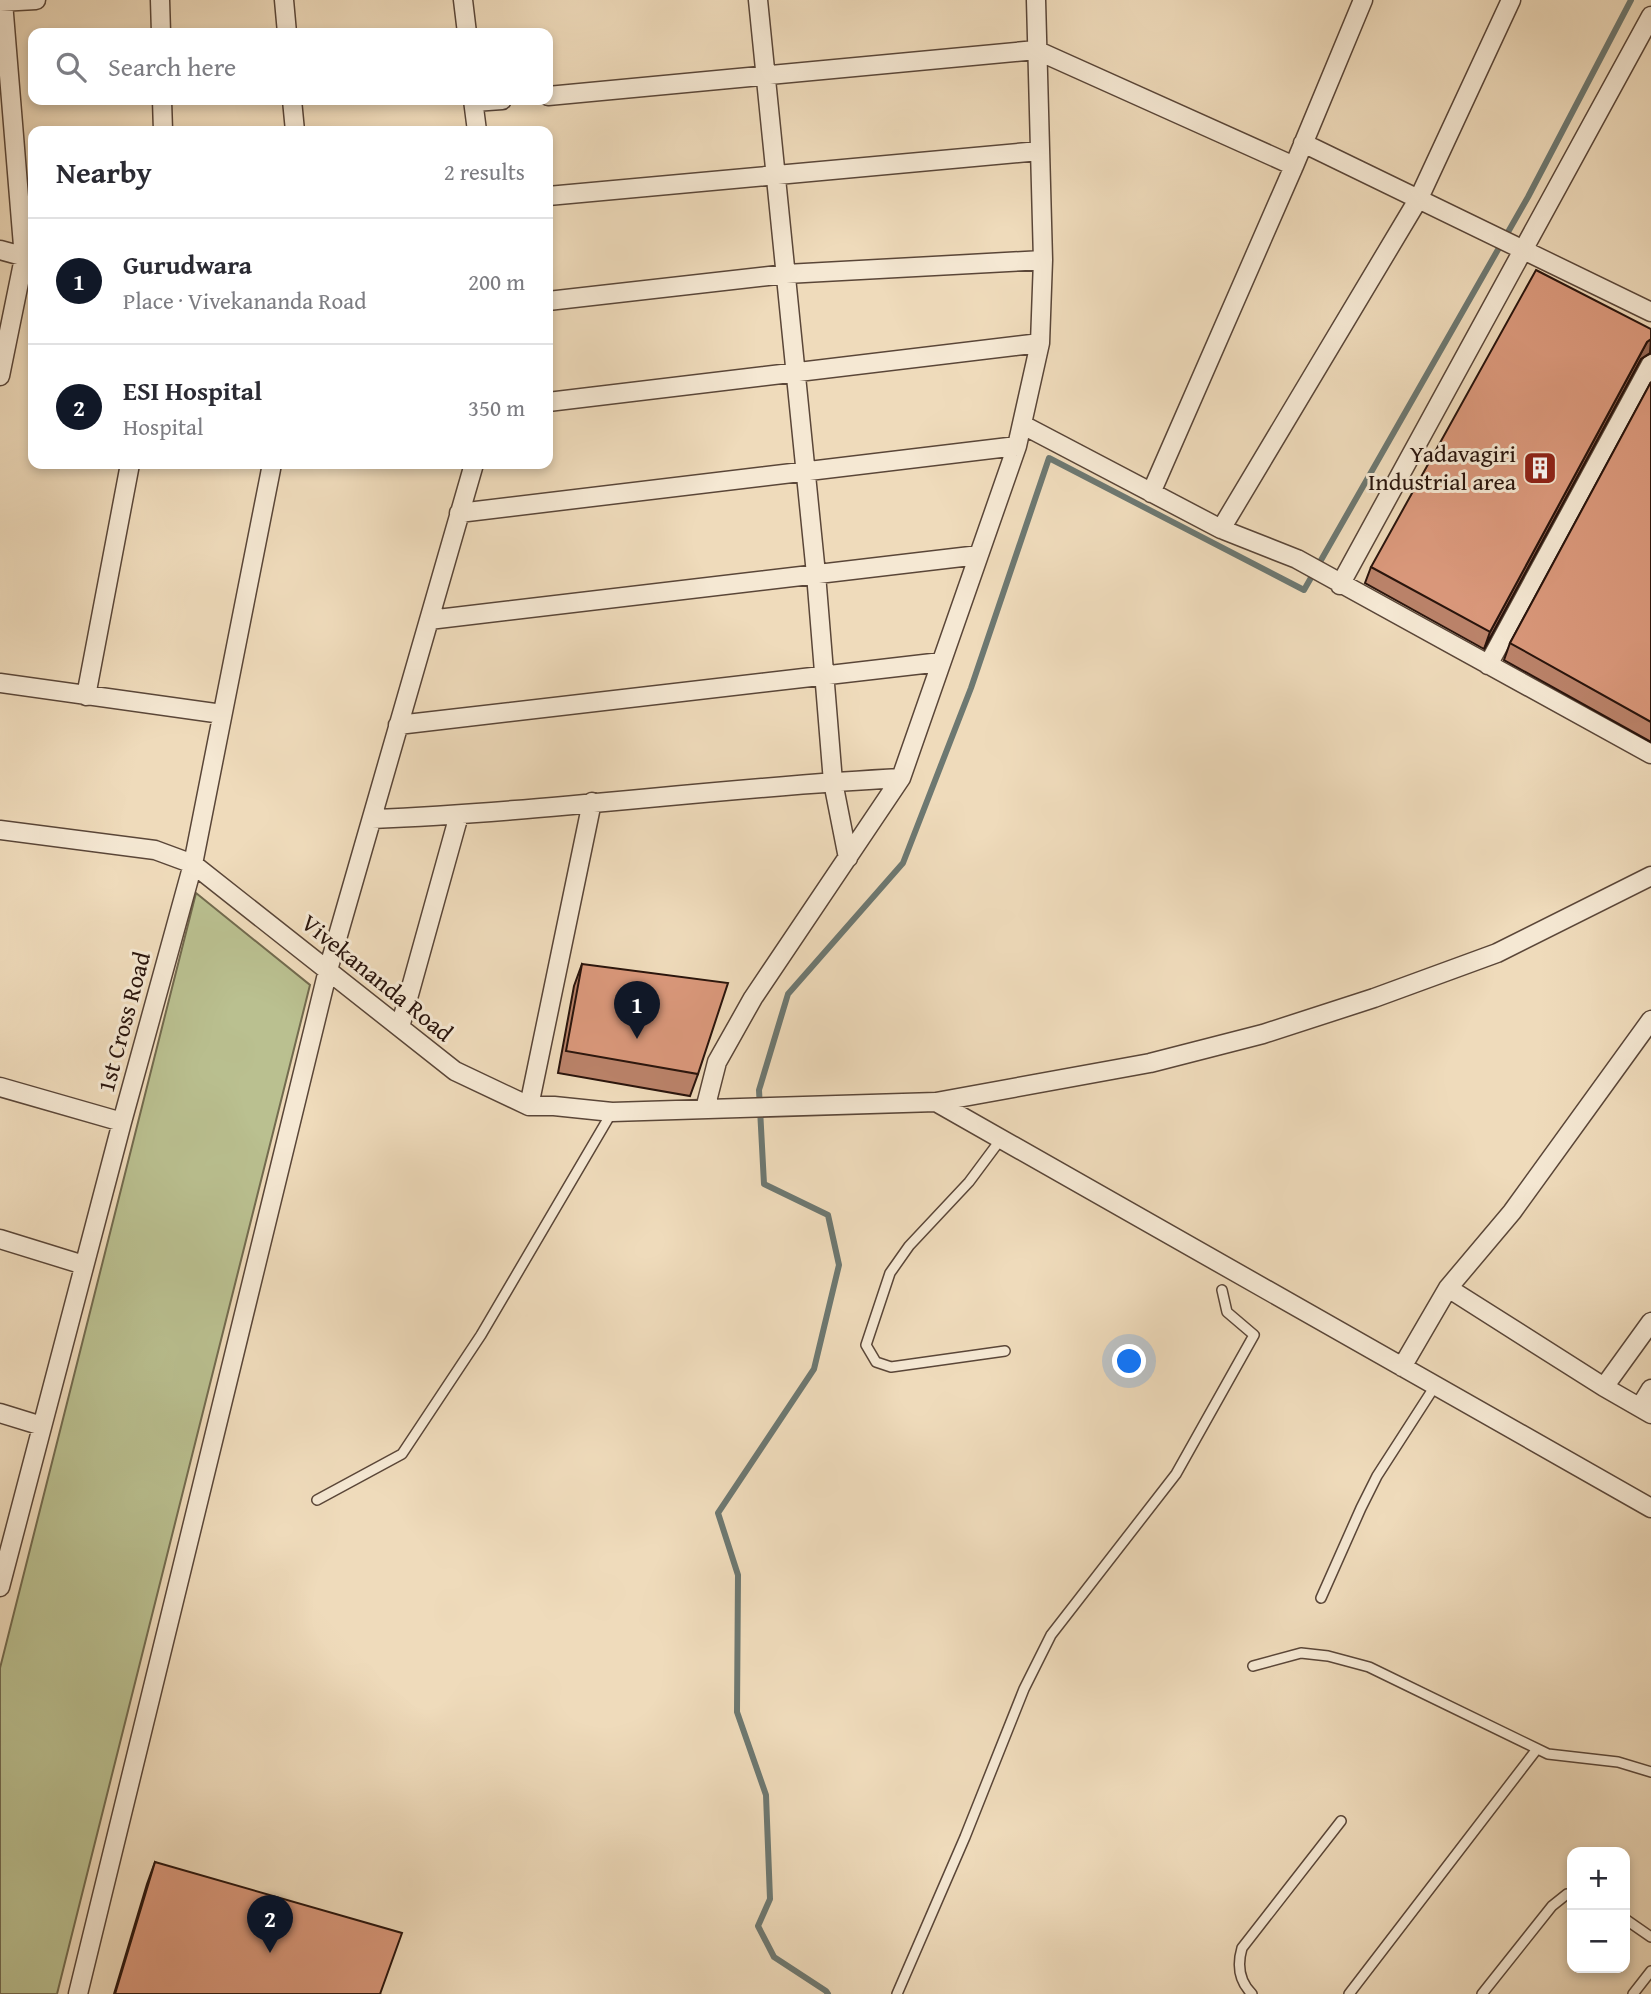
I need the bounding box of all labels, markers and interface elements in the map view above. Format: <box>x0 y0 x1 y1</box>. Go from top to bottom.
search box <box>28 28 553 105</box>
text: Search here <box>108 47 236 86</box>
icon: search <box>52 48 90 86</box>
text: Nearby <box>56 150 152 194</box>
text: 2 results <box>444 155 525 188</box>
text: Gurudwara <box>123 245 252 284</box>
text: 1 <box>73 265 85 298</box>
text: 200 m <box>468 265 525 298</box>
text: Place · Vivekananda Road <box>123 284 366 317</box>
text: ESI Hospital <box>123 371 262 410</box>
text: 2 <box>73 391 85 424</box>
text: 350 m <box>468 391 525 424</box>
text: Hospital <box>123 410 203 443</box>
place label: Yadavagiri Industrial area <box>1368 436 1517 499</box>
building icon: Yadavagiri Industrial area <box>1521 449 1559 487</box>
street label: Vivekananda Road <box>294 905 461 1050</box>
street label: 1st Cross Road <box>88 948 159 1096</box>
pin: 1 <box>614 981 660 1039</box>
your location <box>1112 1344 1146 1378</box>
map controls <box>1567 1847 1630 1973</box>
button: + <box>1567 1847 1630 1910</box>
pin: 2 <box>247 1895 293 1953</box>
button: − <box>1567 1910 1630 1973</box>

